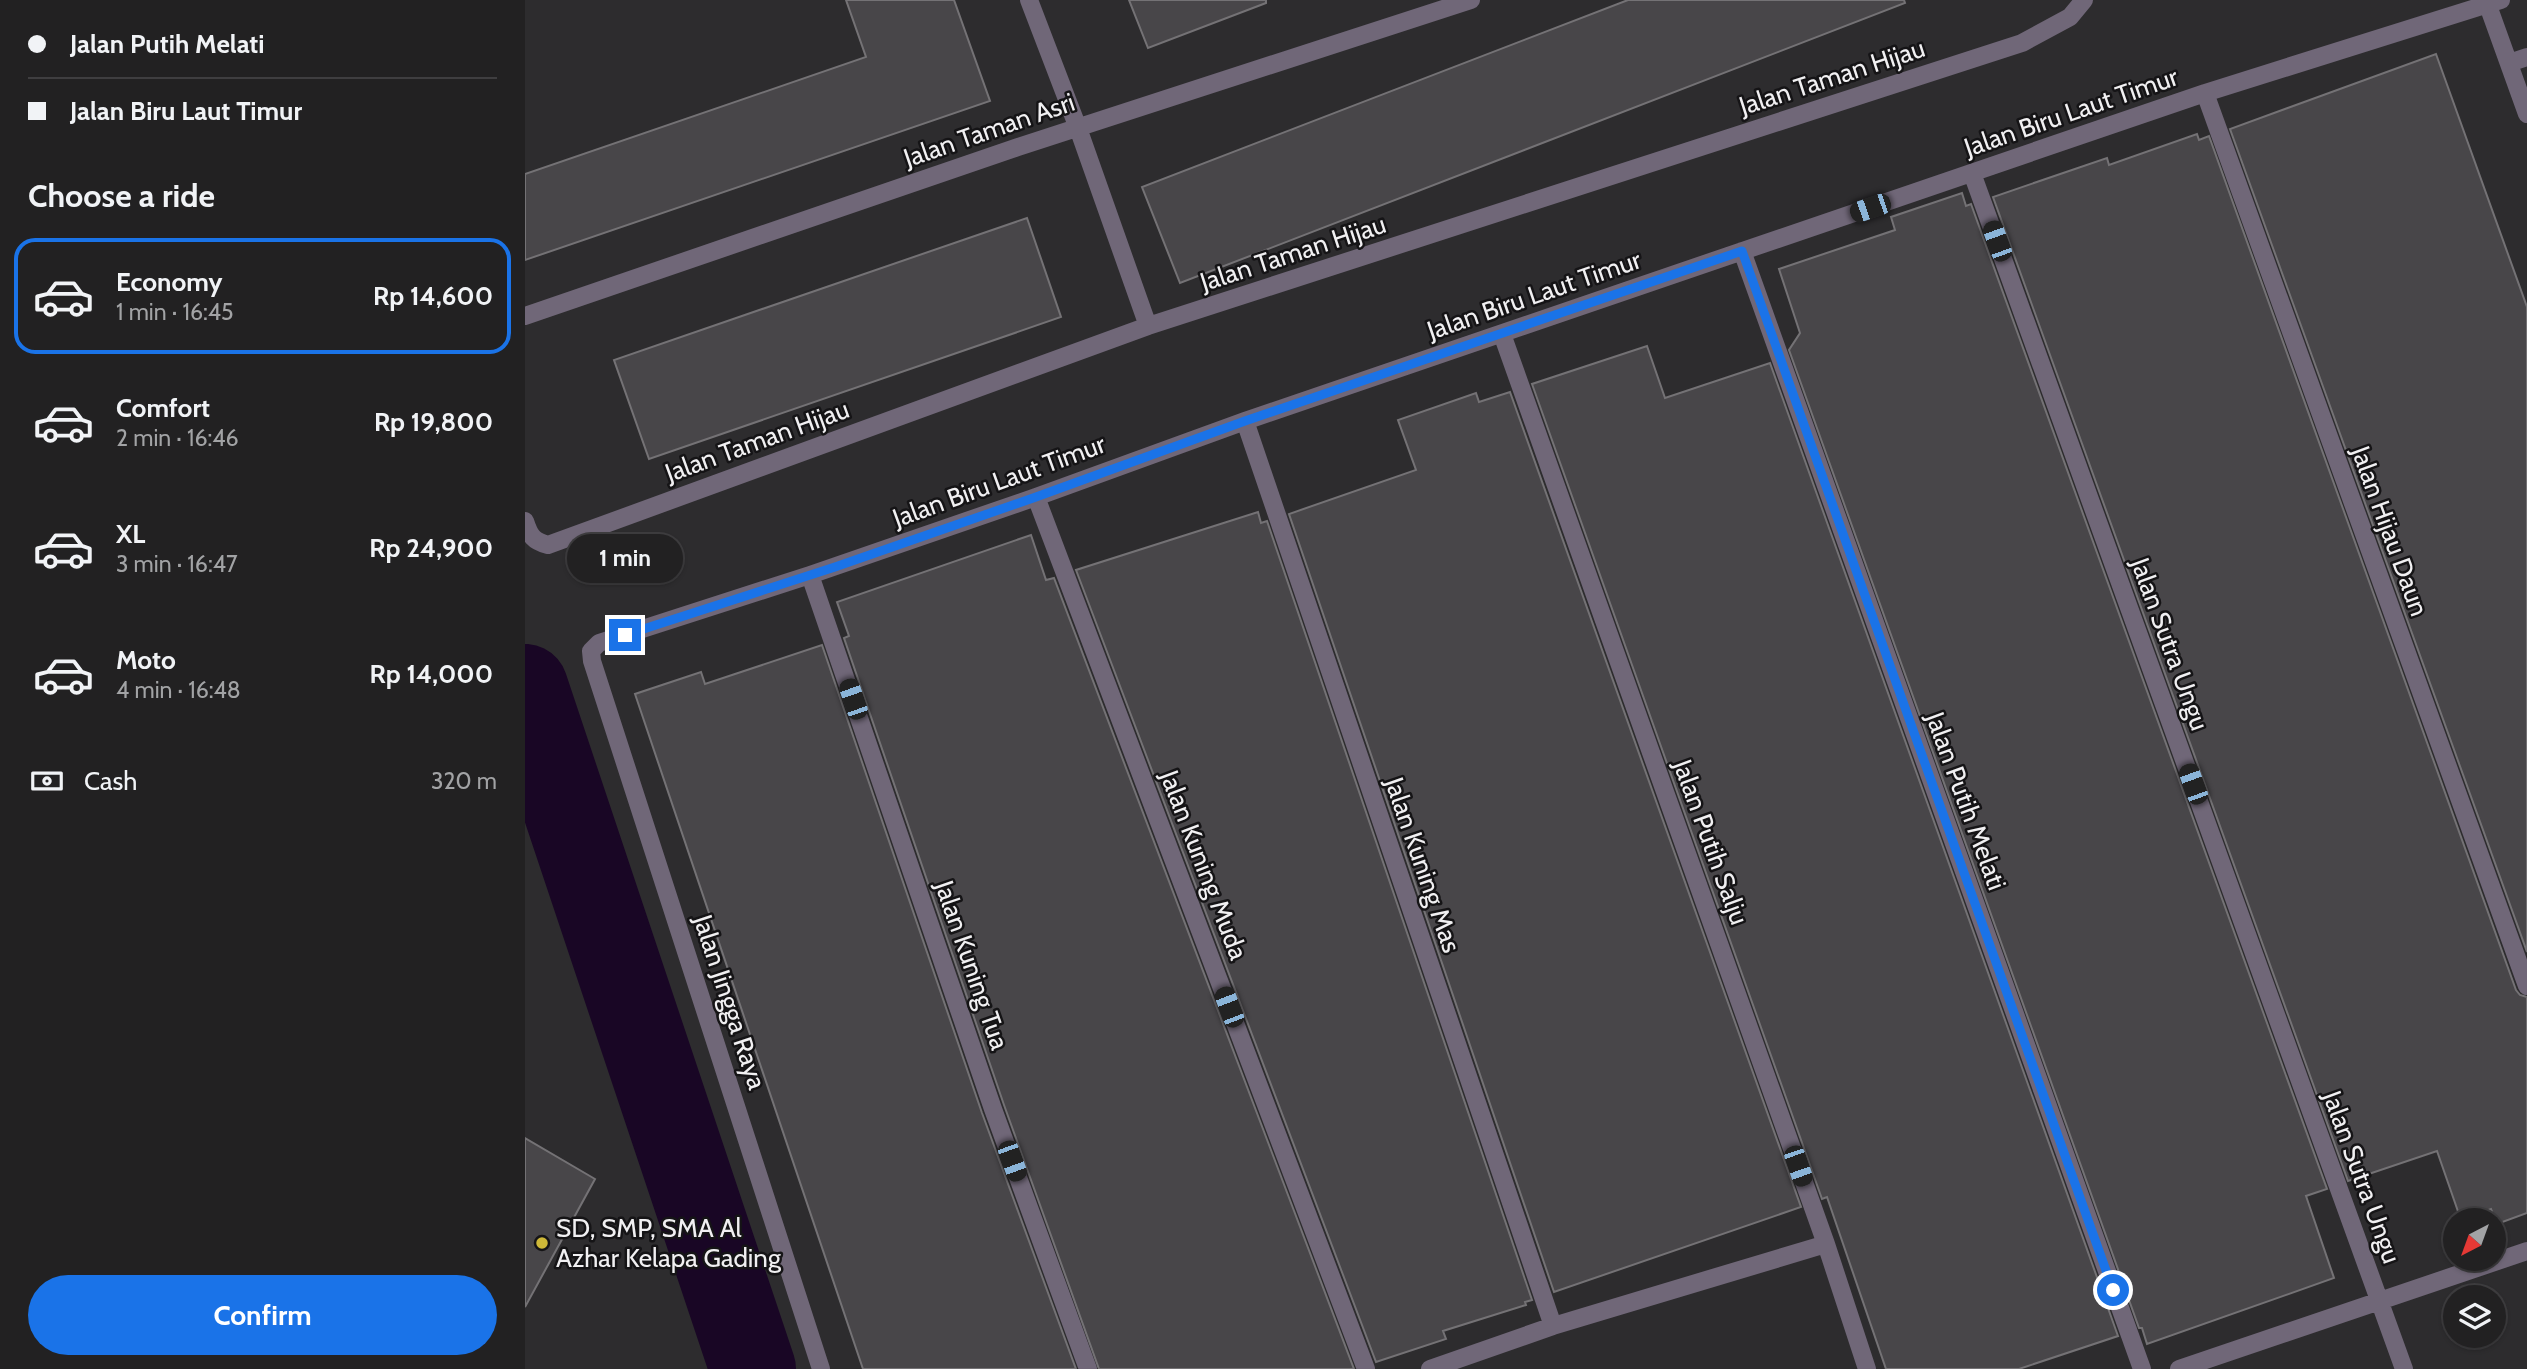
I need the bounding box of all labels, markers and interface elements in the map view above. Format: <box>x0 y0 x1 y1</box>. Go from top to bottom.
text: Jalan Putih Melati <box>70 28 265 60</box>
street label: Jalan Taman Hijau <box>1734 32 1929 122</box>
street label: Jalan Biru Laut Timur <box>1959 60 2183 164</box>
street label: Jalan Taman Asri <box>898 86 1079 175</box>
text: Jalan Biru Laut Timur <box>70 95 302 127</box>
text: Choose a ride <box>28 176 215 215</box>
car <box>1847 191 1894 225</box>
street label: Jalan Taman Hijau <box>1195 208 1390 298</box>
car <box>1980 218 2015 264</box>
street label: Jalan Biru Laut Timur <box>1422 243 1646 347</box>
icon: car <box>32 265 95 328</box>
text: Economy <box>116 266 222 298</box>
text: Rp 14,600 <box>373 280 493 312</box>
text: 1 min · 16:45 <box>116 298 233 326</box>
icon: car <box>32 391 95 454</box>
text: Comfort <box>116 392 210 424</box>
street label: Jalan Taman Hijau <box>660 393 853 489</box>
text: Rp 19,800 <box>374 406 493 438</box>
text: 2 min · 16:46 <box>116 424 239 452</box>
street label: Jalan Biru Laut Timur <box>887 427 1110 535</box>
street label: Jalan Hijau Daun <box>2344 441 2436 620</box>
icon: car <box>32 517 95 580</box>
text: XL <box>116 518 145 550</box>
text: Rp 24,900 <box>369 532 493 564</box>
callout: 1 min <box>567 534 683 582</box>
text: 1 min <box>599 544 651 572</box>
text: 3 min · 16:47 <box>116 550 238 578</box>
street label: Jalan Sutra Ungu <box>2124 552 2216 735</box>
route end <box>609 619 641 651</box>
icon: car <box>32 643 95 706</box>
text: Moto <box>116 644 176 676</box>
text: Rp 14,000 <box>370 658 493 690</box>
text: 4 min · 16:48 <box>116 676 241 704</box>
car <box>837 676 870 722</box>
street label: Jalan Putih Melati <box>1919 707 2013 894</box>
street label: Jalan Putih Salju <box>1666 754 1756 929</box>
car <box>2176 761 2211 807</box>
icon: cash <box>28 762 66 800</box>
text: Cash <box>84 765 137 797</box>
street label: Jalan Kuning Muda <box>1153 765 1255 965</box>
text: 320 m <box>431 767 497 795</box>
street label: Jalan Kuning Mas <box>1378 772 1468 957</box>
street label: Jalan Kuning Tua <box>928 875 1016 1054</box>
street label: Jalan Jingga Raya <box>686 910 773 1094</box>
car <box>1212 984 1247 1030</box>
street label: Jalan Sutra Ungu <box>2316 1085 2408 1268</box>
car <box>995 1138 1030 1184</box>
car <box>1782 1143 1815 1189</box>
north arrow <box>2443 1208 2506 1270</box>
map controls <box>2443 1208 2506 1348</box>
place label: SD, SMP, SMA Al Azhar Kelapa Gading <box>556 1212 782 1274</box>
marker: SD, SMP, SMA Al Azhar Kelapa Gading <box>534 1235 550 1251</box>
route start <box>2097 1274 2129 1306</box>
button: Confirm <box>28 1275 497 1355</box>
button: layers <box>2443 1285 2506 1348</box>

